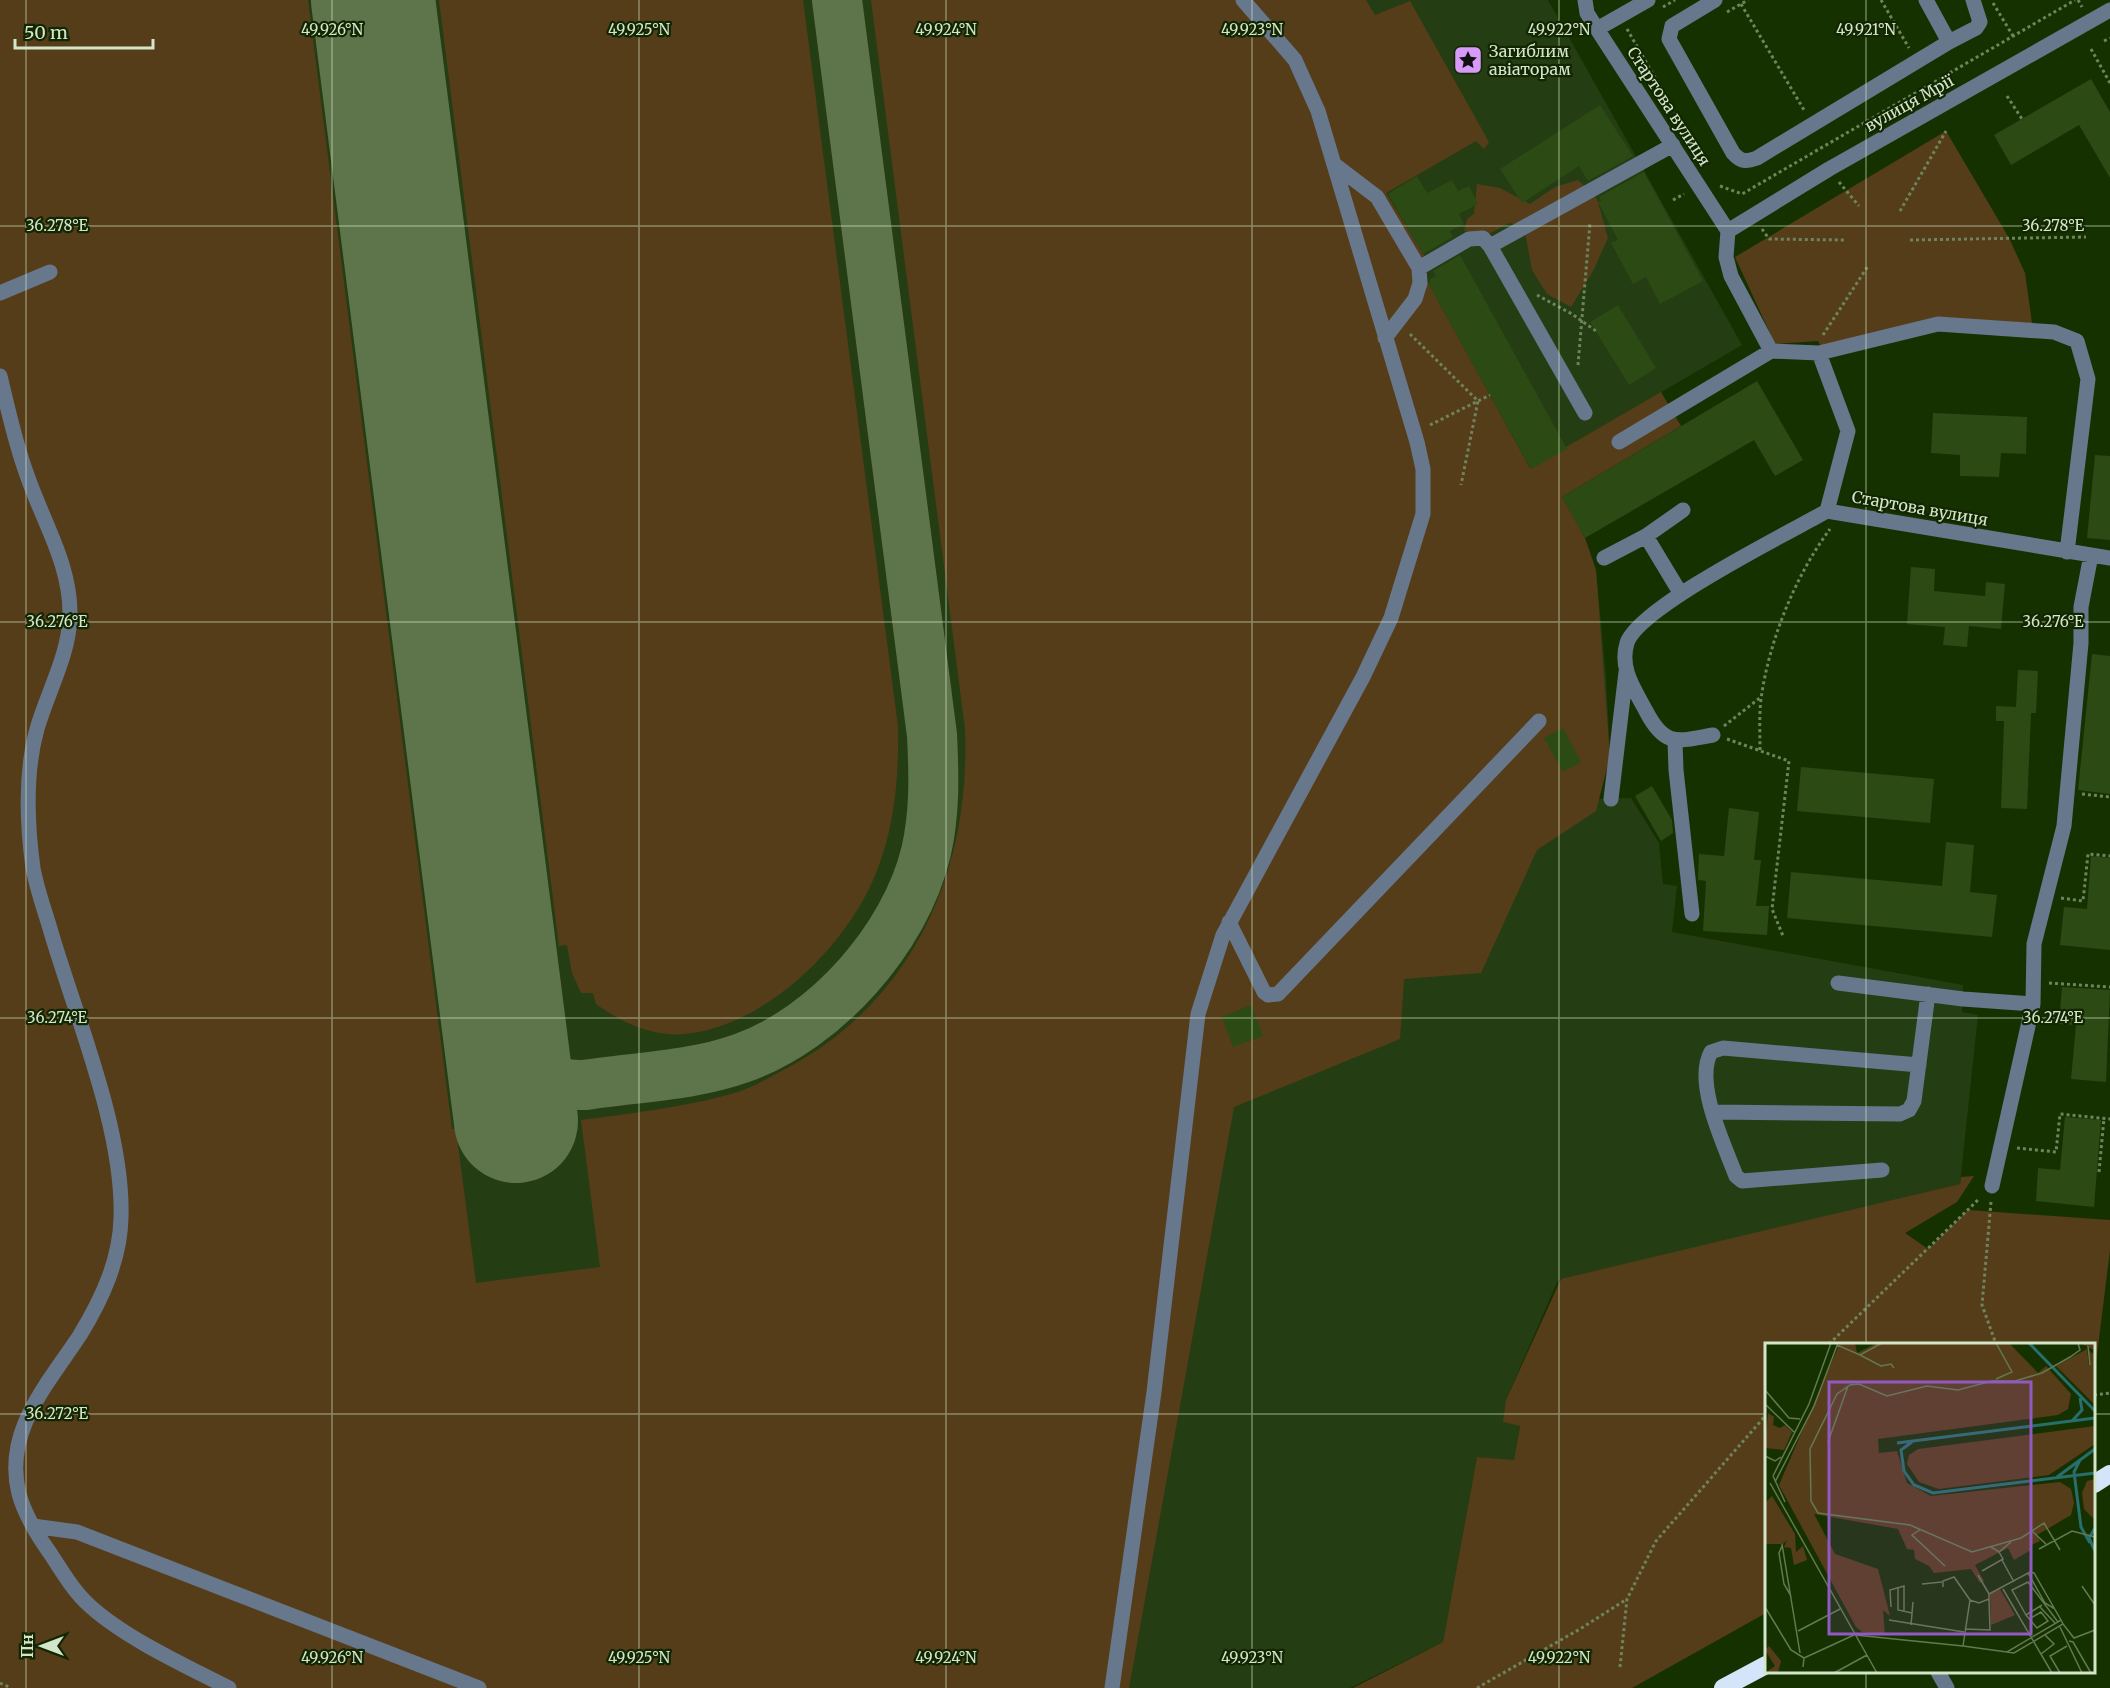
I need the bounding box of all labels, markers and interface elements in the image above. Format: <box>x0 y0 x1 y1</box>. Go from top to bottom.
scale bar <box>15 12 153 50</box>
text: 49.926°N <box>301 20 363 39</box>
text: 49.925°N <box>608 20 670 39</box>
text: 49.924°N <box>915 20 977 39</box>
text: 49.923°N <box>1221 20 1283 39</box>
text: 49.922°N <box>1528 20 1591 39</box>
text: 49.921°N <box>1836 20 1896 39</box>
text: 50 m <box>24 21 68 44</box>
place label: Загиблим авіаторам <box>1489 41 1571 79</box>
street label: Стартова вулиця <box>1623 43 1715 169</box>
place icon: Загиблим авіаторам <box>1452 44 1484 76</box>
street label: вулиця Мрії <box>1861 70 1958 136</box>
text: 36.278°E <box>26 216 89 235</box>
text: 36.278°E <box>2022 216 2085 235</box>
street label: Стартова вулиця <box>1850 486 1990 530</box>
text: 36.276°E <box>27 612 88 631</box>
text: 36.276°E <box>2023 612 2084 631</box>
text: 36.274°E <box>27 1008 87 1027</box>
text: 36.274°E <box>2023 1008 2083 1027</box>
inset map <box>1765 1343 2095 1673</box>
text: 36.272°E <box>26 1404 89 1423</box>
north arrow <box>12 1616 72 1676</box>
text: Пн <box>17 1634 37 1658</box>
text: 49.926°N <box>301 1648 363 1667</box>
text: 49.925°N <box>608 1648 670 1667</box>
text: 49.924°N <box>915 1648 977 1667</box>
text: 49.923°N <box>1221 1648 1283 1667</box>
text: 49.922°N <box>1528 1648 1591 1667</box>

